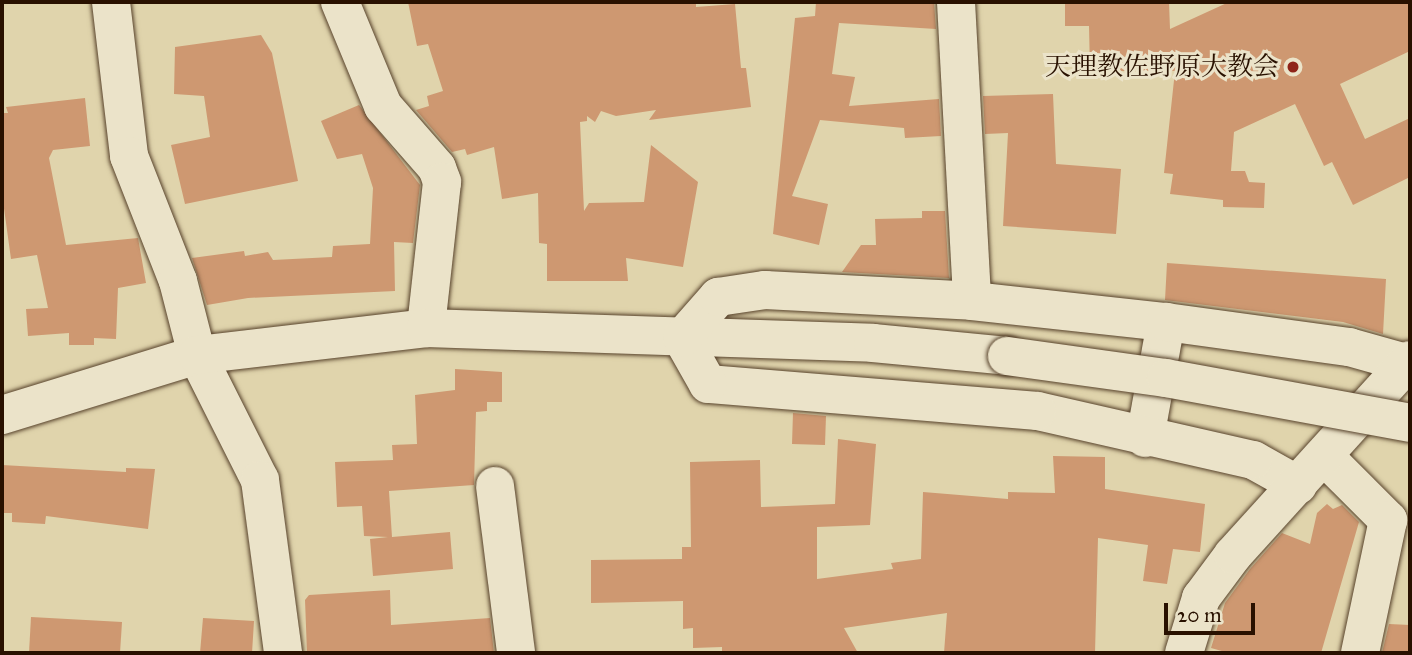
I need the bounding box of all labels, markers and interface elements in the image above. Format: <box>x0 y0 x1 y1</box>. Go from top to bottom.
place label: 天理教佐野原大教会 <box>1045 51 1279 83</box>
marker: 天理教佐野原大教会 <box>1285 59 1301 75</box>
scale bar <box>1167 588 1258 632</box>
text: 20 m <box>1177 602 1222 628</box>

